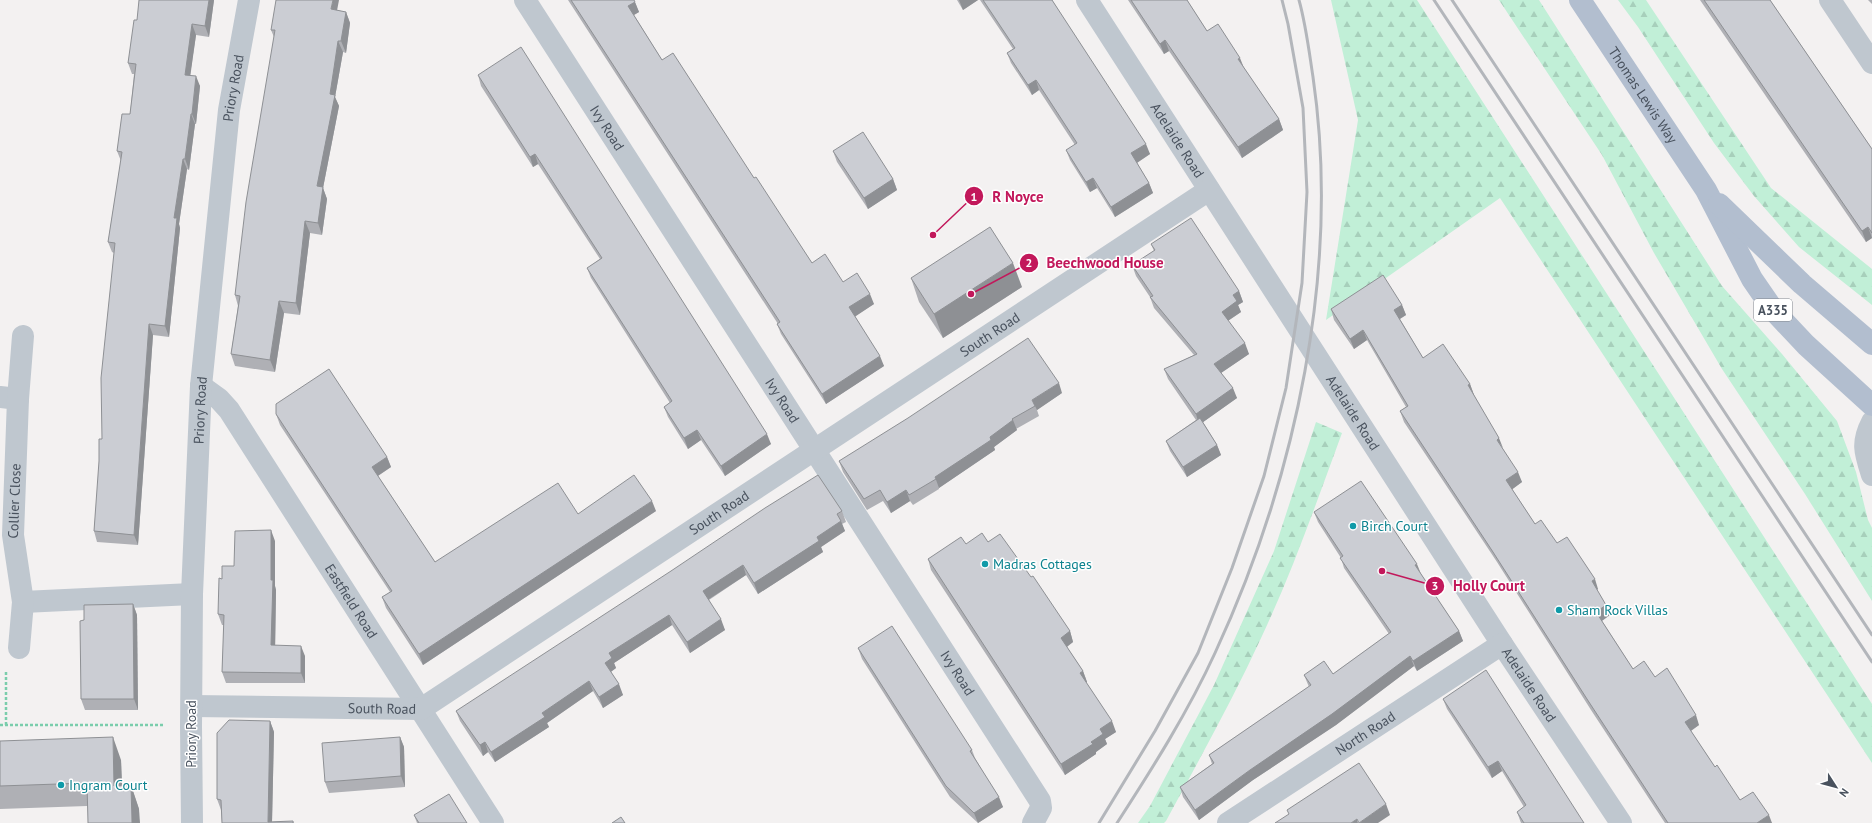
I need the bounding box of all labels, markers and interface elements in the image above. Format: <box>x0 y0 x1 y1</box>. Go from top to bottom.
street label: Thomas Lewis Way <box>1604 43 1682 147</box>
street label: Priory Road <box>219 53 248 122</box>
street label: Adelaide Road <box>1147 99 1208 181</box>
street label: Ivy Road <box>586 102 628 154</box>
callout: R Noyce <box>964 183 1052 210</box>
text: R Noyce <box>992 187 1044 206</box>
text: 1 <box>971 189 977 204</box>
callout: Beechwood House <box>1019 249 1172 276</box>
text: Beechwood House <box>1046 253 1164 272</box>
text: 2 <box>1026 255 1032 270</box>
road number: A335 <box>1754 299 1792 321</box>
street label: South Road <box>956 308 1023 361</box>
street label: Adelaide Road <box>1322 372 1384 454</box>
street label: Ivy Road <box>761 374 804 426</box>
street label: Priory Road <box>190 376 211 444</box>
street label: Collier Close <box>4 463 25 539</box>
street label: South Road <box>686 486 753 539</box>
place label: Birch Court <box>1361 517 1428 535</box>
marker: Birch Court <box>1348 521 1358 531</box>
place label: Madras Cottages <box>993 555 1092 573</box>
marker: Madras Cottages <box>980 559 990 569</box>
street label: Eastfield Road <box>321 561 382 642</box>
callout: Holly Court <box>1425 573 1533 600</box>
text: Holly Court <box>1453 576 1526 595</box>
text: 3 <box>1432 578 1438 593</box>
place label: Sham Rock Villas <box>1567 601 1668 619</box>
marker: Sham Rock Villas <box>1554 605 1564 615</box>
street label: Adelaide Road <box>1498 644 1560 725</box>
street label: Ivy Road <box>936 647 979 699</box>
street label: South Road <box>348 699 416 718</box>
street label: Priory Road <box>182 700 200 768</box>
street label: North Road <box>1332 707 1399 759</box>
north arrow <box>1816 767 1856 807</box>
place label: Ingram Court <box>69 776 148 794</box>
marker: Ingram Court <box>56 780 66 790</box>
text: N <box>1836 786 1852 800</box>

